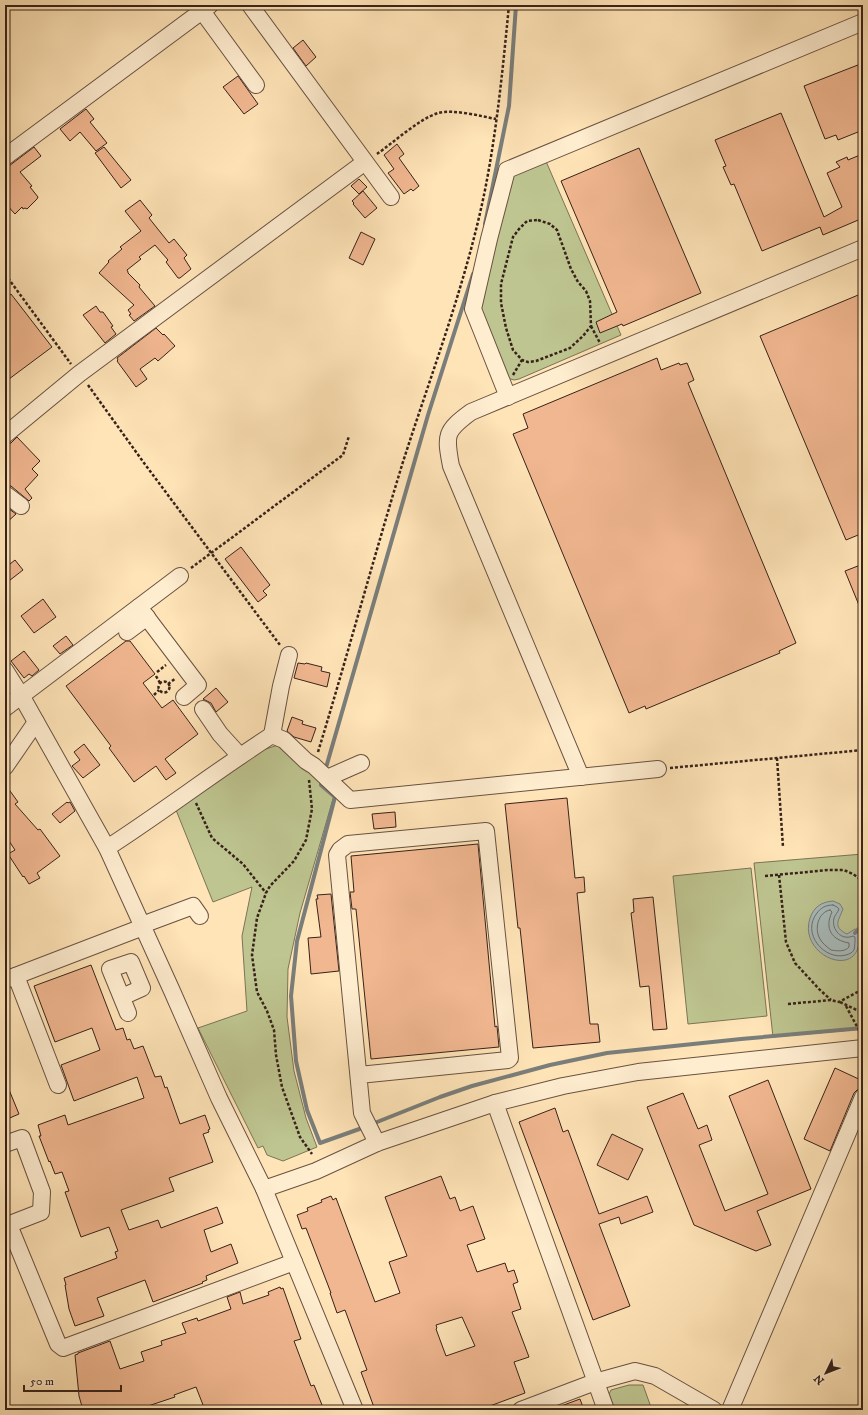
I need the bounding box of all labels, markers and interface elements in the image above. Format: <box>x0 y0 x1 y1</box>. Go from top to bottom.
north arrow <box>806 1353 846 1393</box>
scale bar <box>24 1367 121 1393</box>
text: N <box>811 1371 828 1387</box>
text: 50 m <box>30 1374 54 1389</box>

